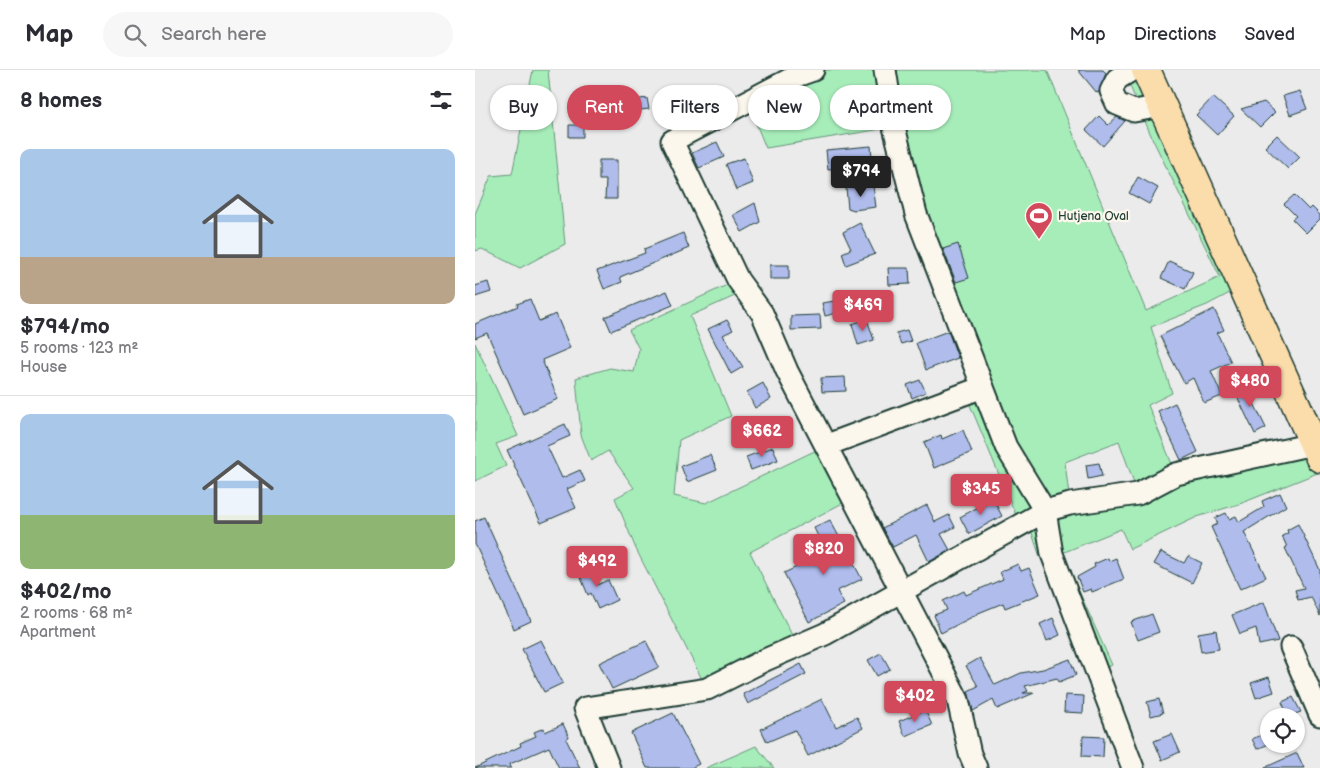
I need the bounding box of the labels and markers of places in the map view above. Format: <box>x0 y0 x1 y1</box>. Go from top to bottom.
pin: $794 <box>831 156 891 198</box>
sports icon: Hutjena Oval <box>1024 201 1054 240</box>
place label: Hutjena Oval <box>1058 209 1129 224</box>
pin: $469 <box>833 290 893 332</box>
pin: $480 <box>1220 366 1280 408</box>
pin: $662 <box>732 416 792 458</box>
pin: $345 <box>951 474 1011 516</box>
pin: $820 <box>794 534 854 576</box>
pin: $492 <box>567 546 627 588</box>
pin: $402 <box>885 680 945 723</box>

